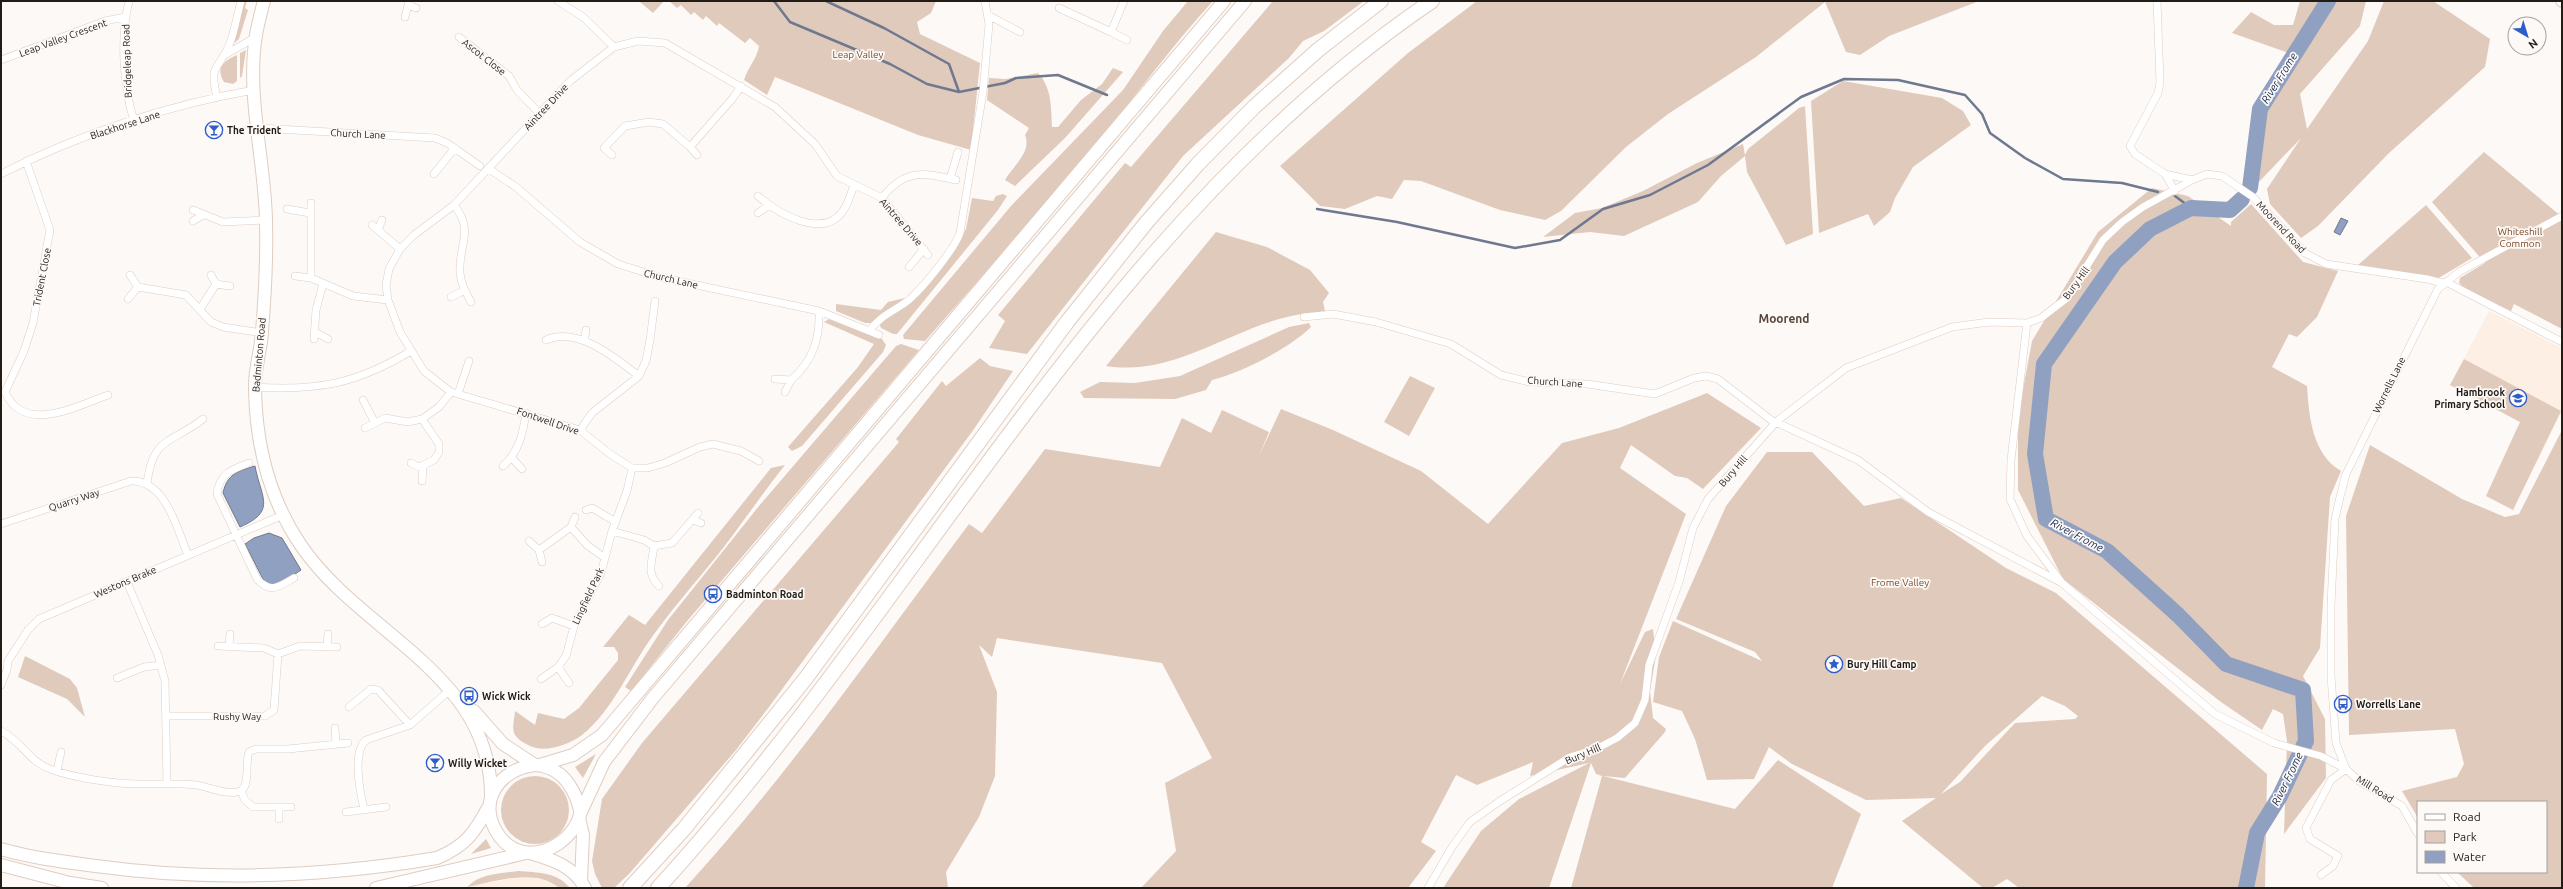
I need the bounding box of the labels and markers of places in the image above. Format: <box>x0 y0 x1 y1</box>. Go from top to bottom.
bar icon: The Trident <box>204 120 224 140</box>
place label: The Trident <box>227 125 282 136</box>
place label: Hambrook Primary School <box>2434 387 2505 410</box>
school or university icon: Hambrook Primary School <box>2508 388 2528 408</box>
bus stop icon: Badminton Road <box>703 584 723 604</box>
place label: Badminton Road <box>726 589 804 600</box>
place icon: Bury Hill Camp <box>1824 654 1844 674</box>
place label: Bury Hill Camp <box>1847 659 1917 670</box>
bus stop icon: Wick Wick <box>459 686 479 706</box>
place label: Wick Wick <box>482 691 531 702</box>
bus stop icon: Worrells Lane <box>2333 694 2353 714</box>
place label: Worrells Lane <box>2356 699 2421 710</box>
bar icon: Willy Wicket <box>425 753 445 773</box>
place label: Willy Wicket <box>448 758 508 769</box>

